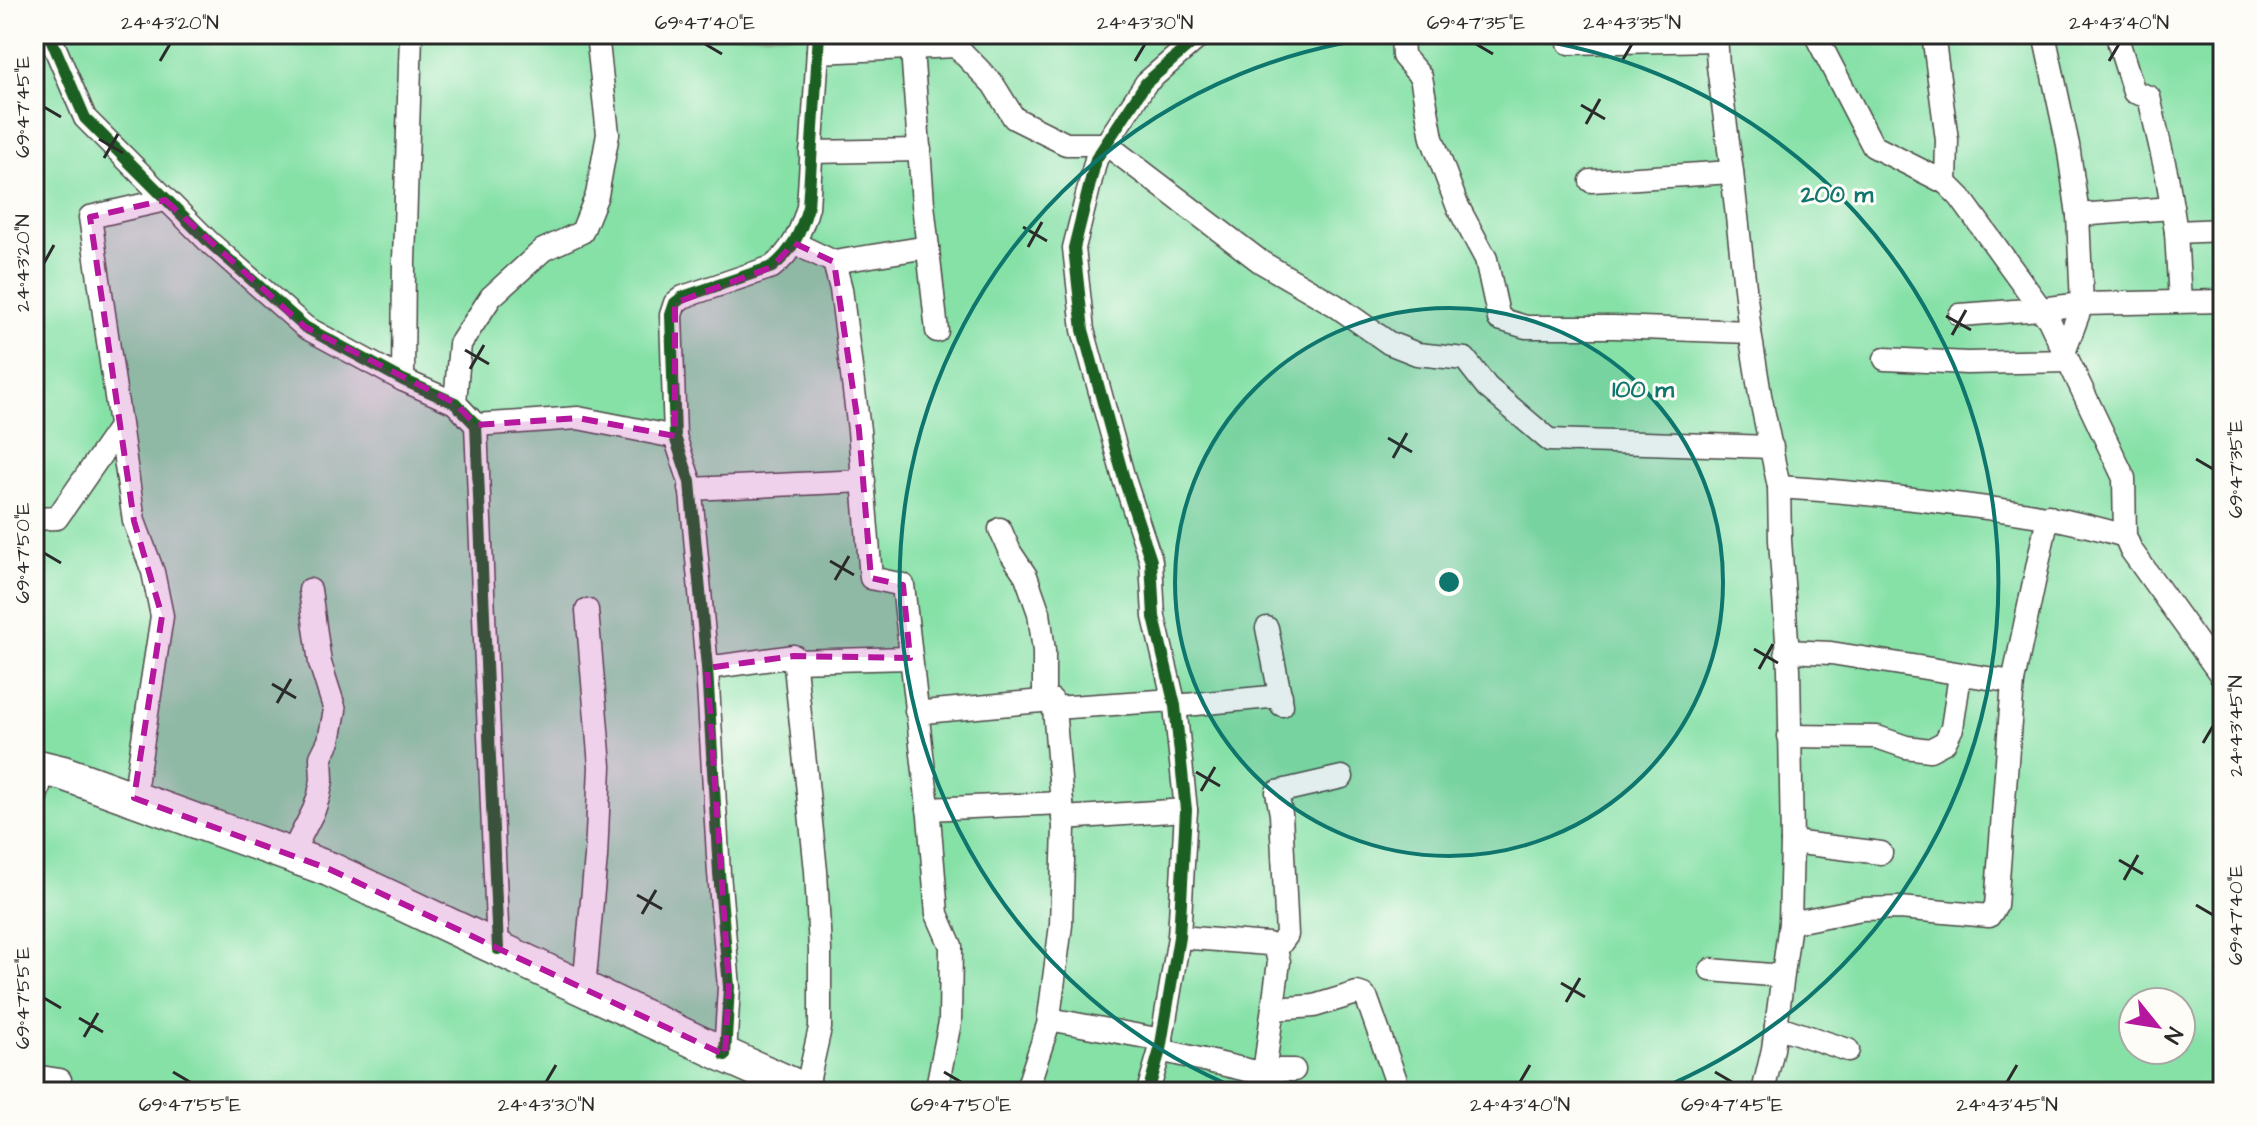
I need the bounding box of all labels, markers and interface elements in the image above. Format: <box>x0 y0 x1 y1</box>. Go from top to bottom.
text: 24°43'20"N <box>121 9 219 37</box>
text: 69°47'40"E <box>655 9 755 37</box>
text: 24°43'30"N <box>1097 9 1193 37</box>
text: 69°47'35"E <box>1427 9 1525 37</box>
text: 24°43'35"N <box>1583 9 1681 37</box>
text: 24°43'40"N <box>2069 9 2169 37</box>
text: 69°47'45"E <box>9 56 37 158</box>
text: 200 m <box>1800 178 1873 212</box>
text: 24°43'20"N <box>9 214 37 312</box>
text: 100 m <box>1612 373 1674 407</box>
text: 69°47'35"E <box>2222 420 2250 518</box>
text: 69°47'50"E <box>9 502 37 603</box>
centre of rings <box>1435 568 1463 596</box>
text: 24°43'45"N <box>2222 675 2250 777</box>
text: 69°47'40"E <box>2222 865 2250 965</box>
text: 69°47'55"E <box>9 947 37 1049</box>
north arrow <box>2117 986 2197 1066</box>
text: N <box>2156 1022 2190 1049</box>
text: 69°47'55"E <box>139 1091 241 1119</box>
text: 24°43'30"N <box>498 1091 594 1119</box>
text: 69°47'50"E <box>911 1091 1012 1119</box>
text: 24°43'40"N <box>1470 1091 1570 1119</box>
text: 69°47'45"E <box>1681 1091 1783 1119</box>
text: 24°43'45"N <box>1956 1091 2058 1119</box>

